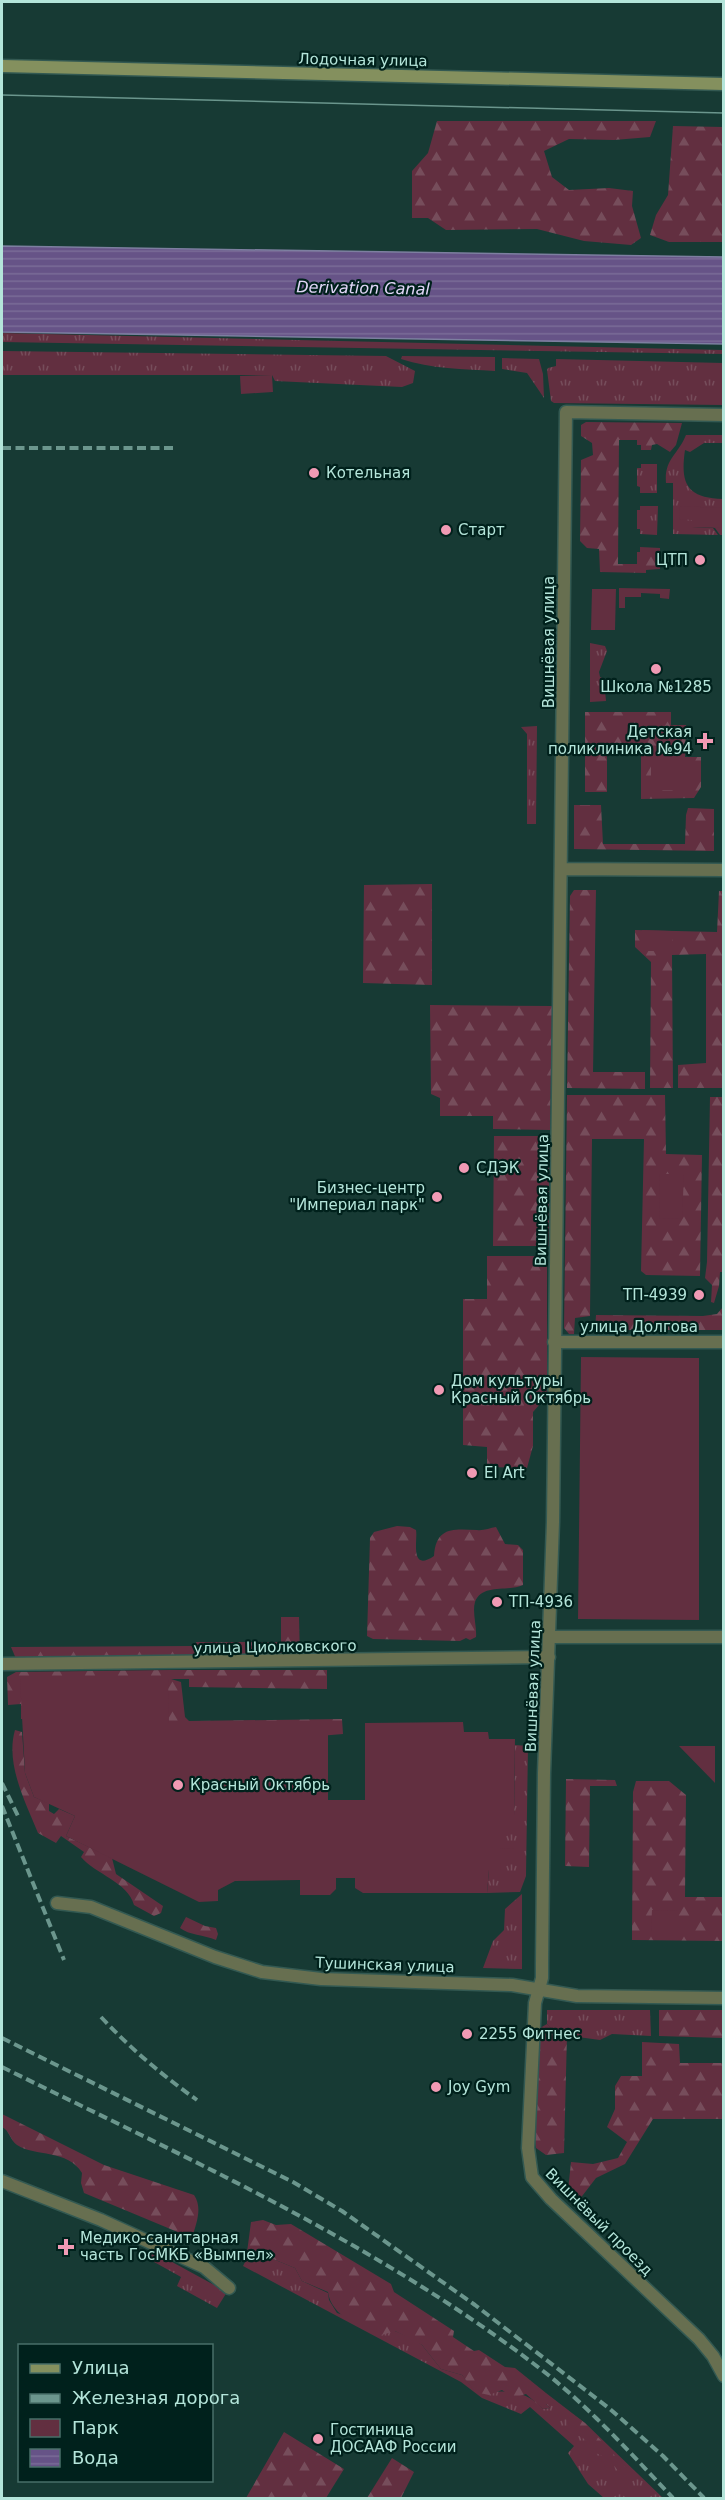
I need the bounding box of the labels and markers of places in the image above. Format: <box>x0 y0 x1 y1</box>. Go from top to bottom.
place label: Котельная <box>326 464 410 482</box>
marker: Котельная <box>307 466 321 480</box>
place label: Старт <box>458 521 505 539</box>
marker: Старт <box>439 523 453 537</box>
place label: ЦТП <box>656 551 688 569</box>
marker: ЦТП <box>693 553 707 567</box>
marker: Школа №1285 <box>649 662 663 676</box>
place label: Школа №1285 <box>600 678 712 696</box>
place label: Детская поликлиника №94 <box>548 723 692 758</box>
marker: Детская поликлиника №94 <box>696 732 714 750</box>
place label: СДЭК <box>476 1159 520 1177</box>
marker: СДЭК <box>457 1161 471 1175</box>
place label: Бизнес-центр "Империал парк" <box>289 1179 425 1214</box>
marker: Бизнес-центр "Империал парк" <box>430 1190 444 1204</box>
place label: ТП-4939 <box>622 1286 687 1304</box>
marker: ТП-4939 <box>692 1288 706 1302</box>
place label: Дом культуры Красный Октябрь <box>451 1372 591 1407</box>
marker: Дом культуры Красный Октябрь <box>432 1383 446 1397</box>
place label: El Art <box>484 1464 525 1482</box>
marker: El Art <box>465 1466 479 1480</box>
place label: ТП-4936 <box>508 1593 573 1611</box>
marker: ТП-4936 <box>490 1595 504 1609</box>
place label: Красный Октябрь <box>190 1776 330 1794</box>
marker: Красный Октябрь <box>171 1778 185 1792</box>
place label: 2255 Фитнес <box>479 2025 581 2043</box>
marker: 2255 Фитнес <box>460 2027 474 2041</box>
place label: Joy Gym <box>447 2078 510 2096</box>
marker: Joy Gym <box>429 2080 443 2094</box>
place label: Медико-санитарная часть ГосМКБ «Вымпел» <box>80 2229 274 2264</box>
marker: Медико-санитарная часть ГосМКБ «Вымпел» <box>57 2238 75 2256</box>
place label: Гостиница ДОСААФ России <box>330 2421 456 2456</box>
marker: Гостиница ДОСААФ России <box>311 2432 325 2446</box>

